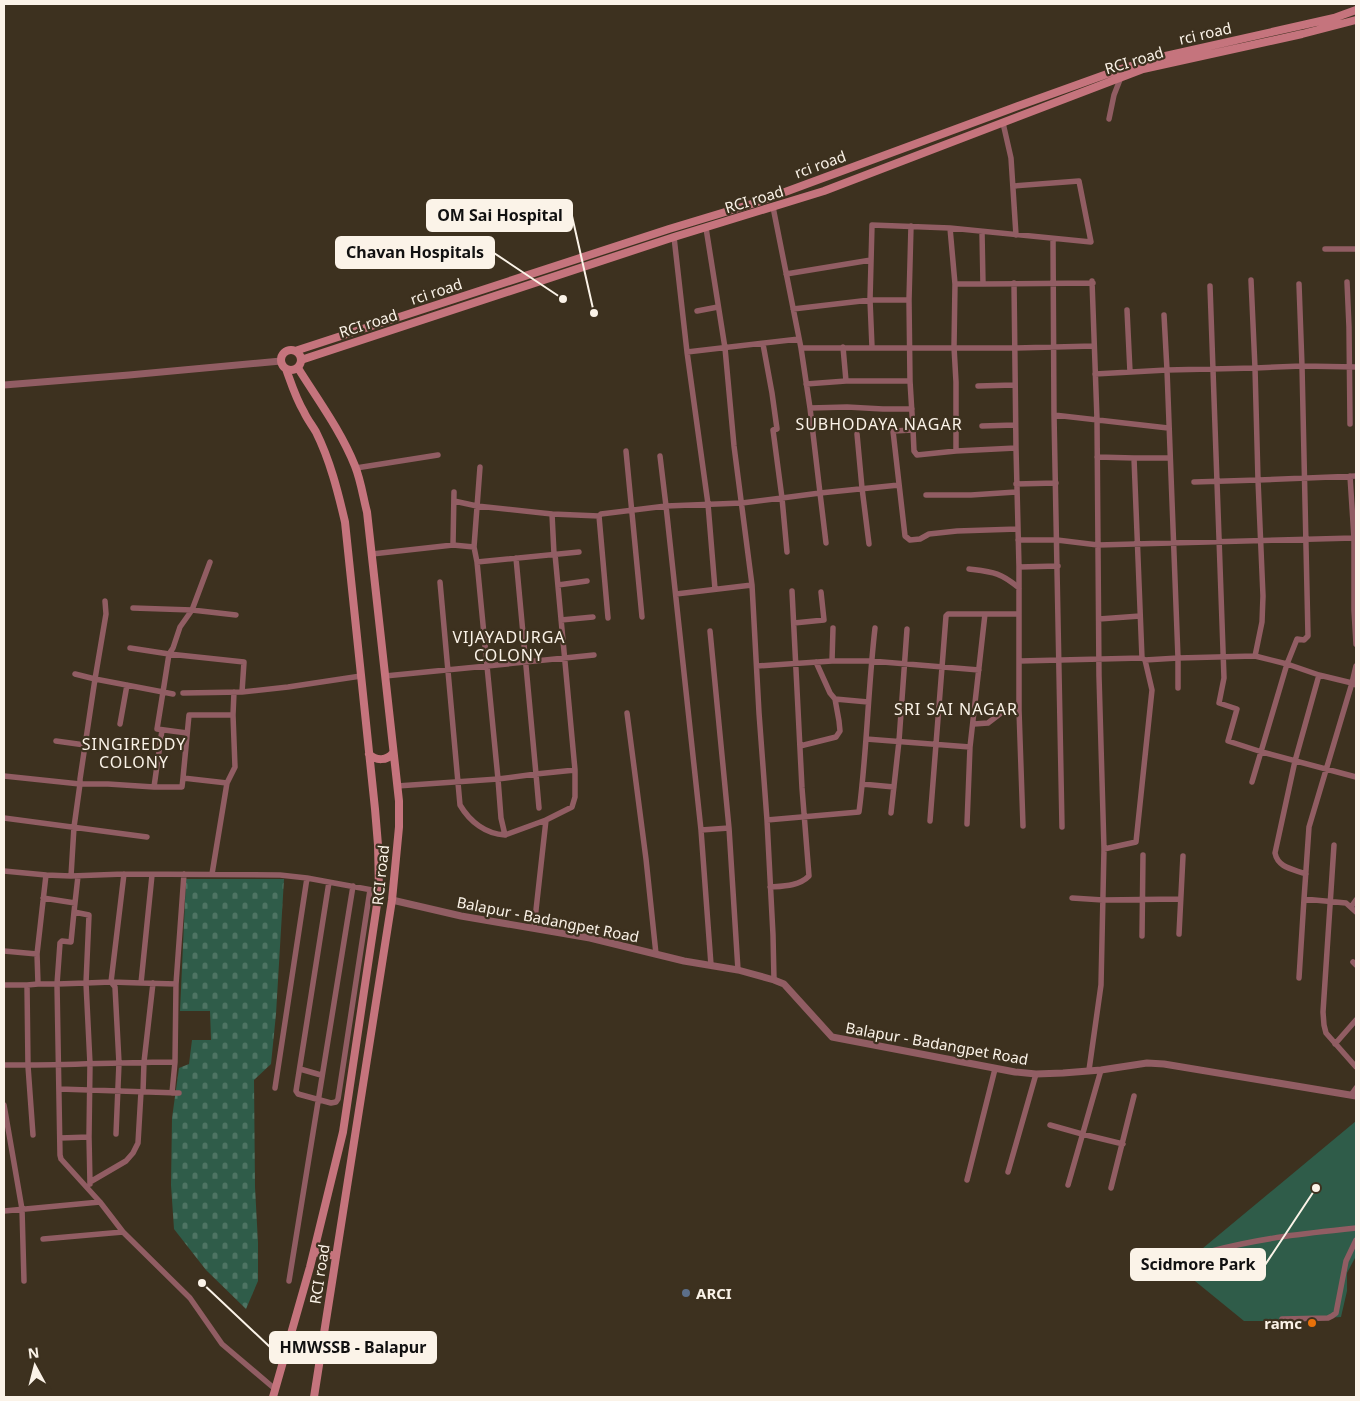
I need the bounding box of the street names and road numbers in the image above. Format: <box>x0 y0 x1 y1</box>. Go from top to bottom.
street label: rci road <box>1177 17 1233 49</box>
street label: RCI road <box>1102 42 1166 78</box>
street label: rci road <box>791 145 849 183</box>
street label: RCI road <box>722 181 786 217</box>
street label: rci road <box>407 273 465 309</box>
street label: RCI road <box>336 304 400 342</box>
street label: RCI road <box>367 844 393 906</box>
street label: Balapur - Badangpet Road <box>455 892 641 946</box>
street label: Balapur - Badangpet Road <box>844 1017 1030 1069</box>
street label: RCI road <box>304 1243 334 1305</box>

